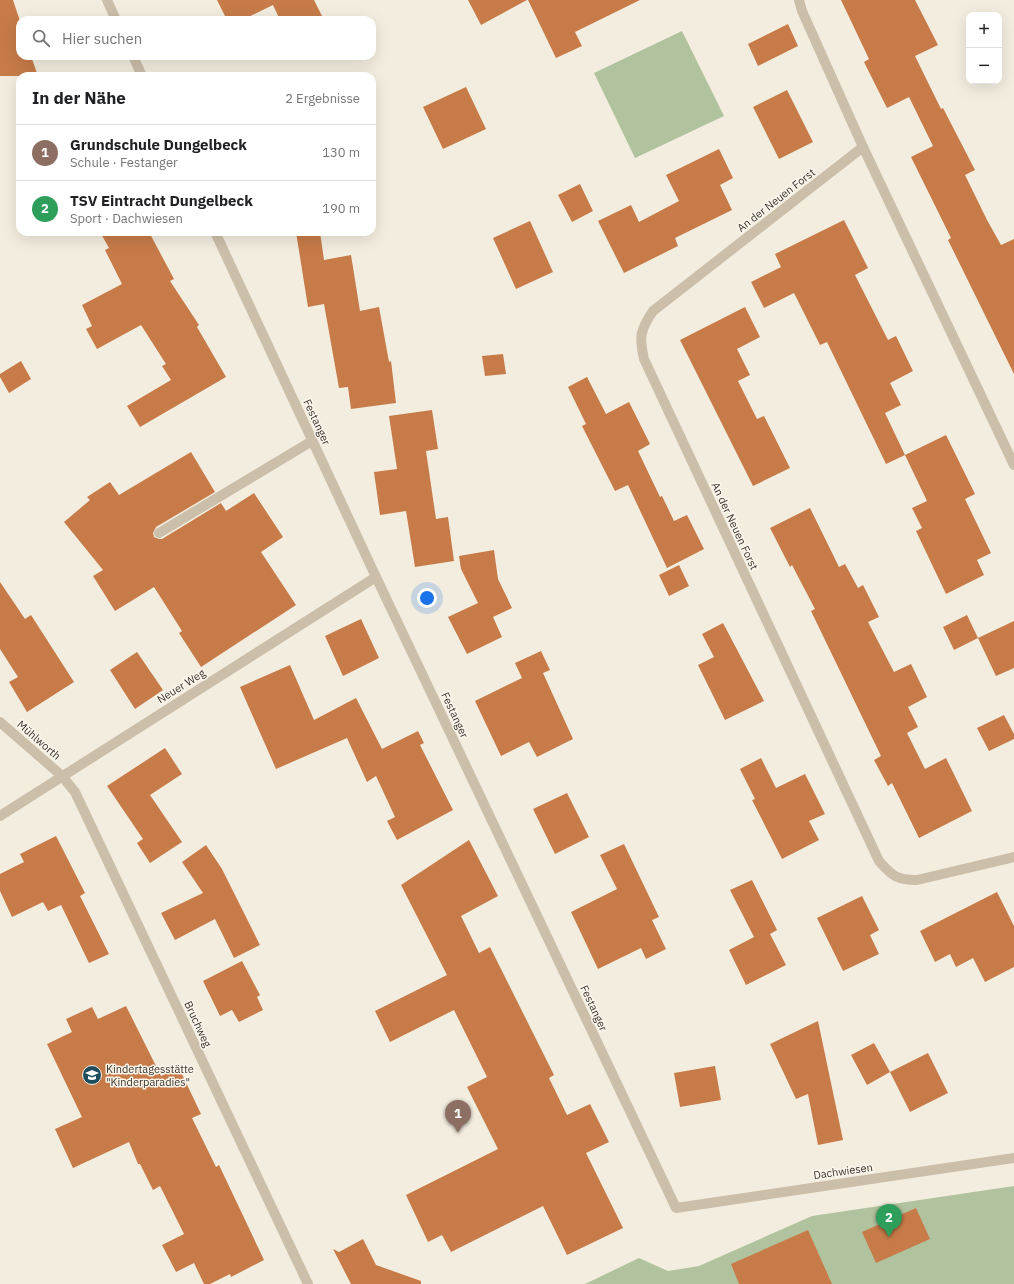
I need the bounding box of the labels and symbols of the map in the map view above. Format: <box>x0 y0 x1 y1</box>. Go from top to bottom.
street label: An der Neuen Forst <box>734 165 818 235</box>
street label: Festanger <box>300 397 334 447</box>
street label: An der Neuen Forst <box>709 480 761 572</box>
your location <box>417 588 437 608</box>
street label: Neuer Weg <box>154 666 208 706</box>
street label: Festanger <box>438 690 472 740</box>
street label: Mühlworth <box>14 717 64 763</box>
street label: Festanger <box>577 983 611 1033</box>
street label: Bruchweg <box>181 999 215 1050</box>
place label: Kindertagesstätte "Kinderparadies" <box>106 1062 194 1089</box>
school or university icon: Kindertagesstätte "Kinderparadies" <box>81 1064 103 1086</box>
pin: 1 <box>445 1100 471 1133</box>
street label: Dachwiesen <box>812 1160 874 1182</box>
pin: 2 <box>876 1204 902 1237</box>

